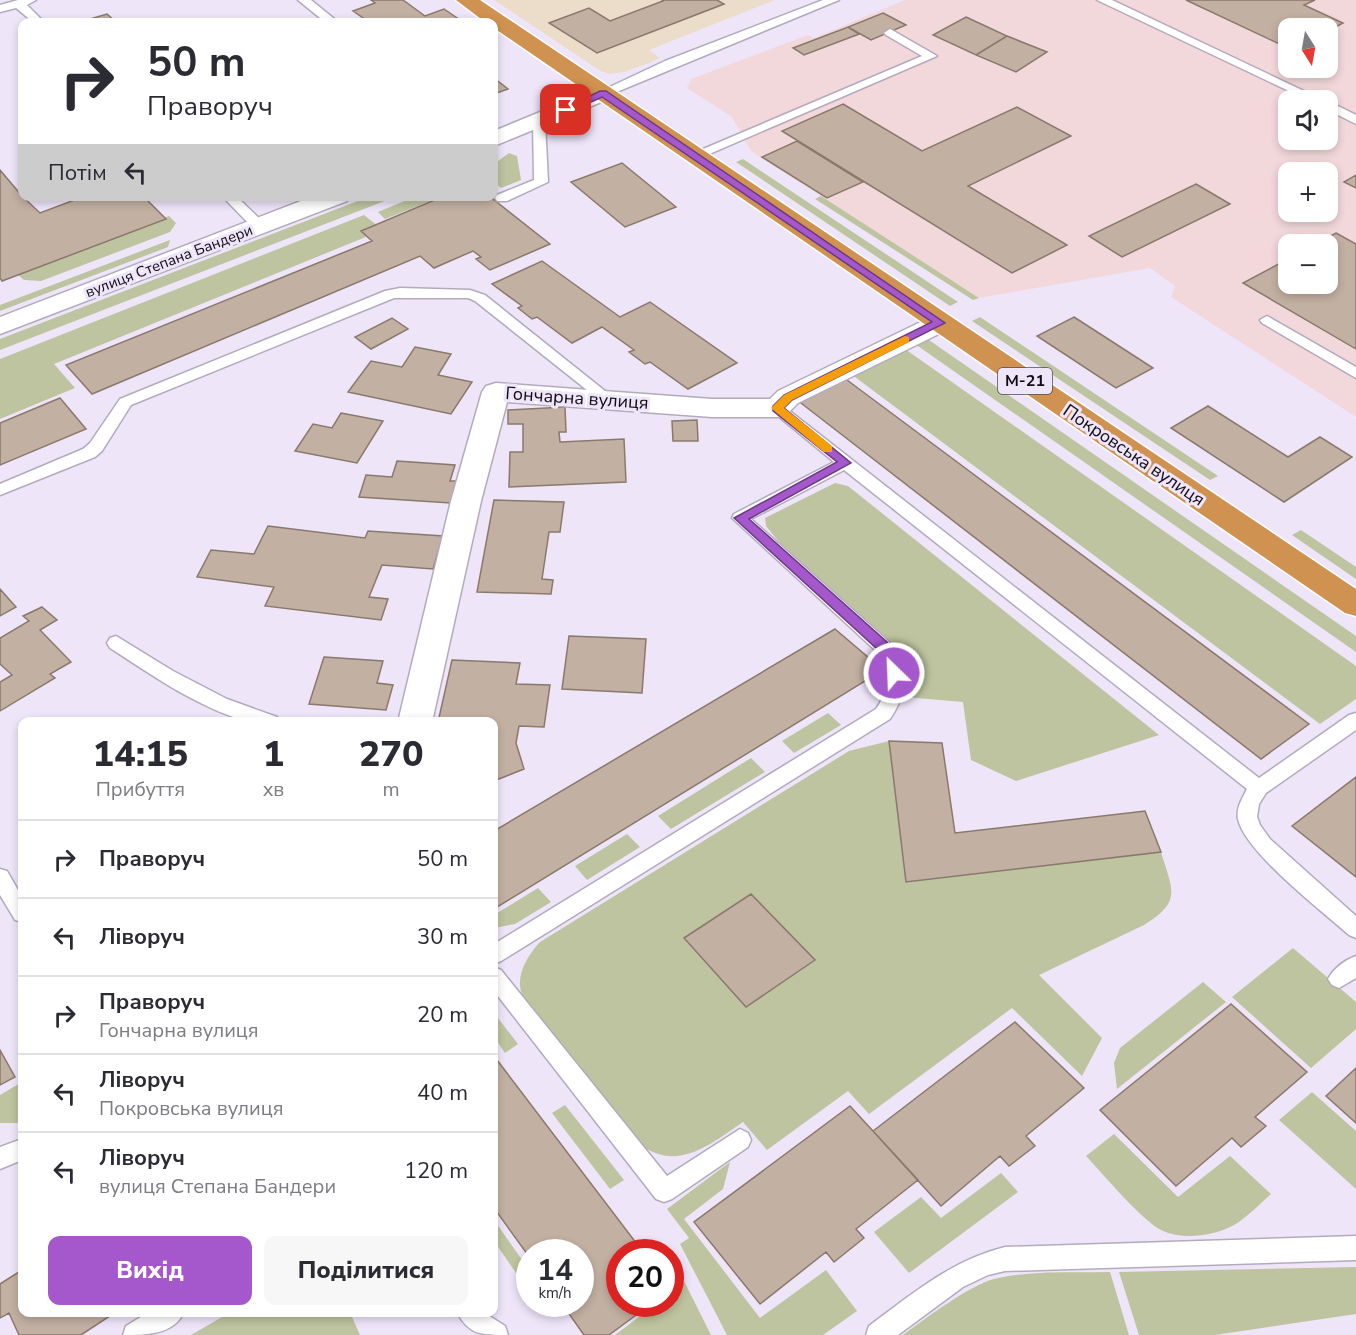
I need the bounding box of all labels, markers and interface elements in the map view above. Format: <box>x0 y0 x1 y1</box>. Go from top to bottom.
north arrow <box>1278 18 1338 78</box>
map controls <box>1278 18 1338 294</box>
text: 50 m <box>147 34 246 91</box>
icon: right <box>48 42 126 120</box>
pin <box>540 84 591 135</box>
text: Праворуч <box>147 88 273 125</box>
button: sound <box>1278 90 1338 150</box>
icon: arrive <box>549 93 582 126</box>
icon: left <box>119 156 152 189</box>
text: Потім <box>48 158 107 188</box>
button: + <box>1278 162 1338 222</box>
street label: вулиця Степана Бандери <box>82 220 256 302</box>
button: − <box>1278 234 1338 294</box>
road number: М-21 <box>998 368 1052 394</box>
street label: Гончарна вулиця <box>505 381 649 415</box>
street label: Покровська вулиця <box>1058 399 1210 511</box>
position arrow <box>862 641 926 705</box>
text: 14:15 <box>92 730 188 779</box>
text: 1 <box>263 730 284 779</box>
text: 270 <box>359 730 424 779</box>
text: Прибуття <box>96 776 185 803</box>
text: хв <box>263 776 284 803</box>
text: m <box>383 776 400 803</box>
icon: right <box>48 843 81 876</box>
text: Праворуч <box>99 844 205 874</box>
text: 50 m <box>417 844 468 874</box>
icon: left <box>48 921 81 954</box>
text: Ліворуч <box>99 922 185 952</box>
text: 30 m <box>417 922 468 952</box>
text: Праворуч <box>99 987 205 1017</box>
icon: right <box>48 999 81 1032</box>
text: 20 m <box>417 1000 468 1030</box>
text: Гончарна вулиця <box>99 1017 259 1044</box>
text: Ліворуч <box>99 1065 185 1095</box>
icon: left <box>48 1077 81 1110</box>
text: 40 m <box>417 1078 468 1108</box>
text: Покровська вулиця <box>99 1095 283 1122</box>
text: Ліворуч <box>99 1143 185 1173</box>
icon: left <box>48 1155 81 1188</box>
text: 120 m <box>404 1156 468 1186</box>
text: вулиця Степана Бандери <box>99 1173 336 1200</box>
button: Вихід <box>48 1236 252 1305</box>
button: Поділитися <box>264 1236 468 1305</box>
speed limit sign: 20 <box>606 1239 684 1317</box>
text: 14 <box>537 1250 573 1291</box>
text: km/h <box>538 1283 572 1303</box>

